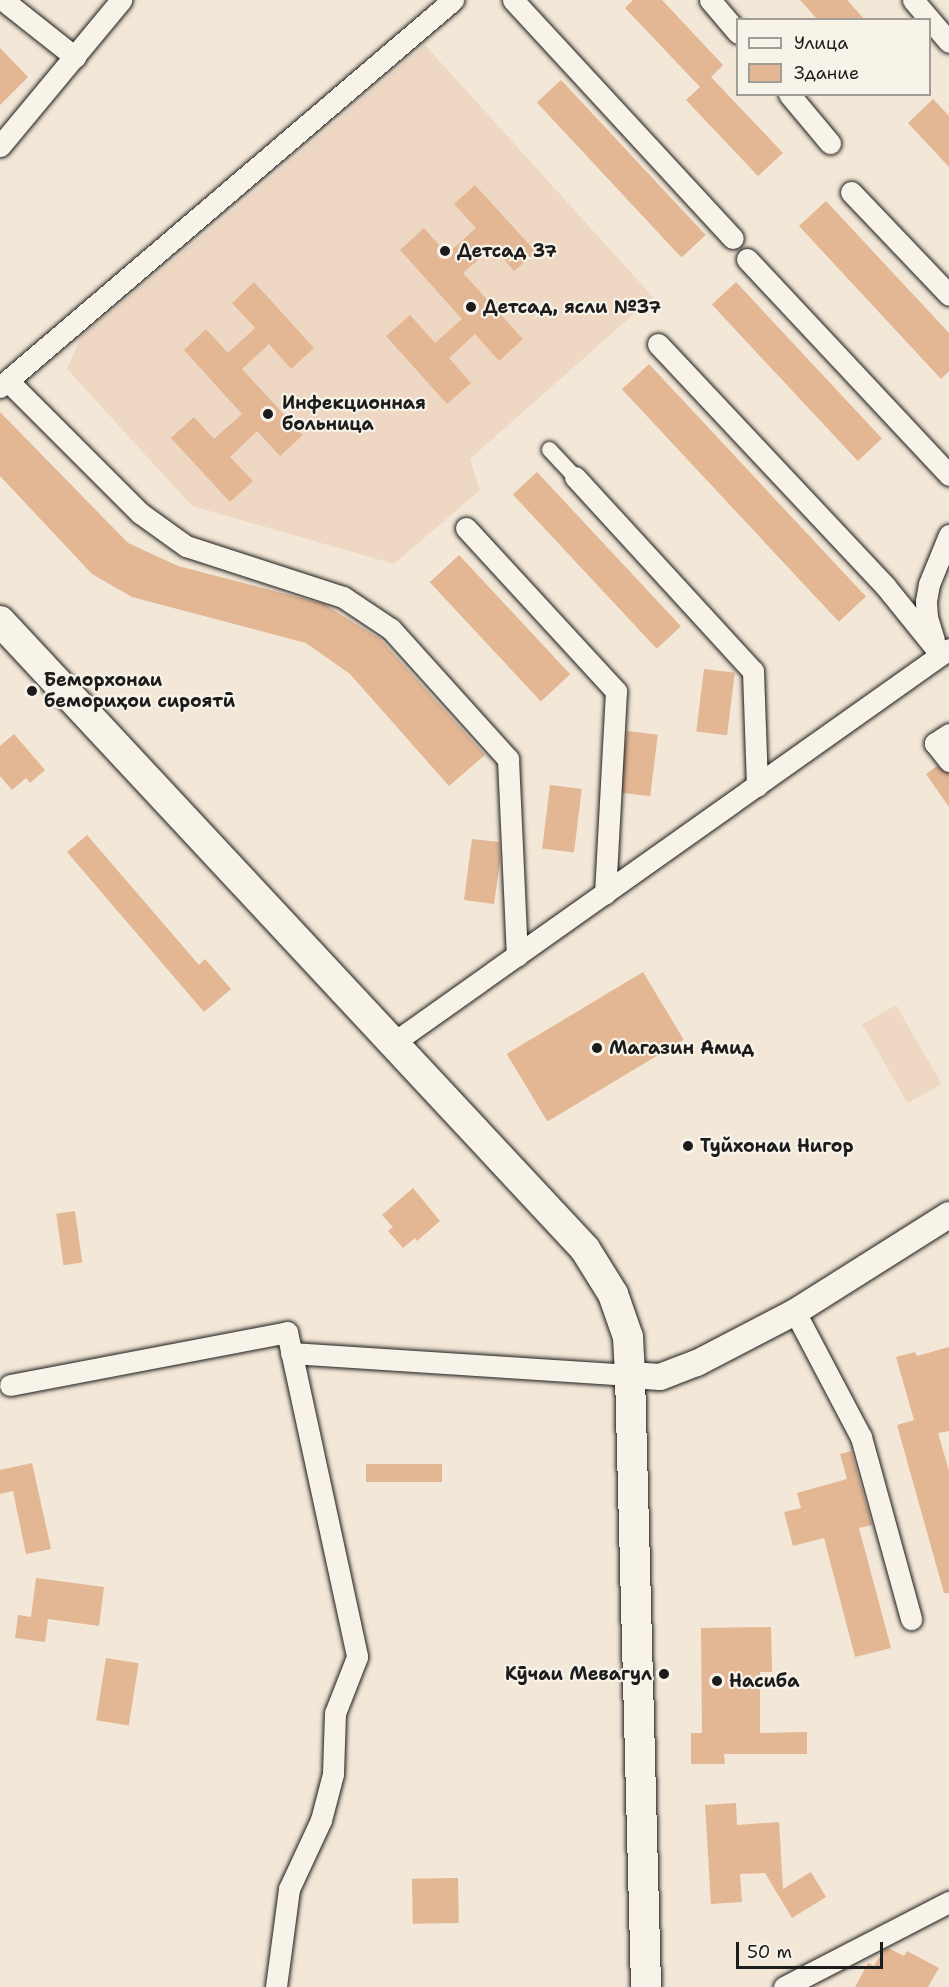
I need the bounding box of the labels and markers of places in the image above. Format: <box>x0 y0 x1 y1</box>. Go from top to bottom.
place label: Детсад 37 <box>457 240 557 262</box>
marker: Детсад 37 <box>438 244 452 258</box>
place label: Детсад, ясли №37 <box>483 296 661 318</box>
marker: Детсад, ясли №37 <box>464 300 478 314</box>
place label: Инфекционная больница <box>282 393 426 436</box>
marker: Инфекционная больница <box>259 405 277 423</box>
place label: Беморхонаи бемориҳои сироятӣ <box>44 670 235 712</box>
marker: Беморхонаи бемориҳои сироятӣ <box>25 684 39 698</box>
place label: Магазин Амид <box>609 1037 754 1059</box>
marker: Магазин Амид <box>590 1041 604 1055</box>
place label: Туйхонаи Нигор <box>700 1135 854 1157</box>
marker: Туйхонаи Нигор <box>681 1139 695 1153</box>
place label: Кӯчаи Мевагул <box>505 1663 652 1685</box>
marker: Кӯчаи Мевагул <box>657 1667 671 1681</box>
place label: Насиба <box>729 1670 799 1692</box>
marker: Насиба <box>710 1674 724 1688</box>

